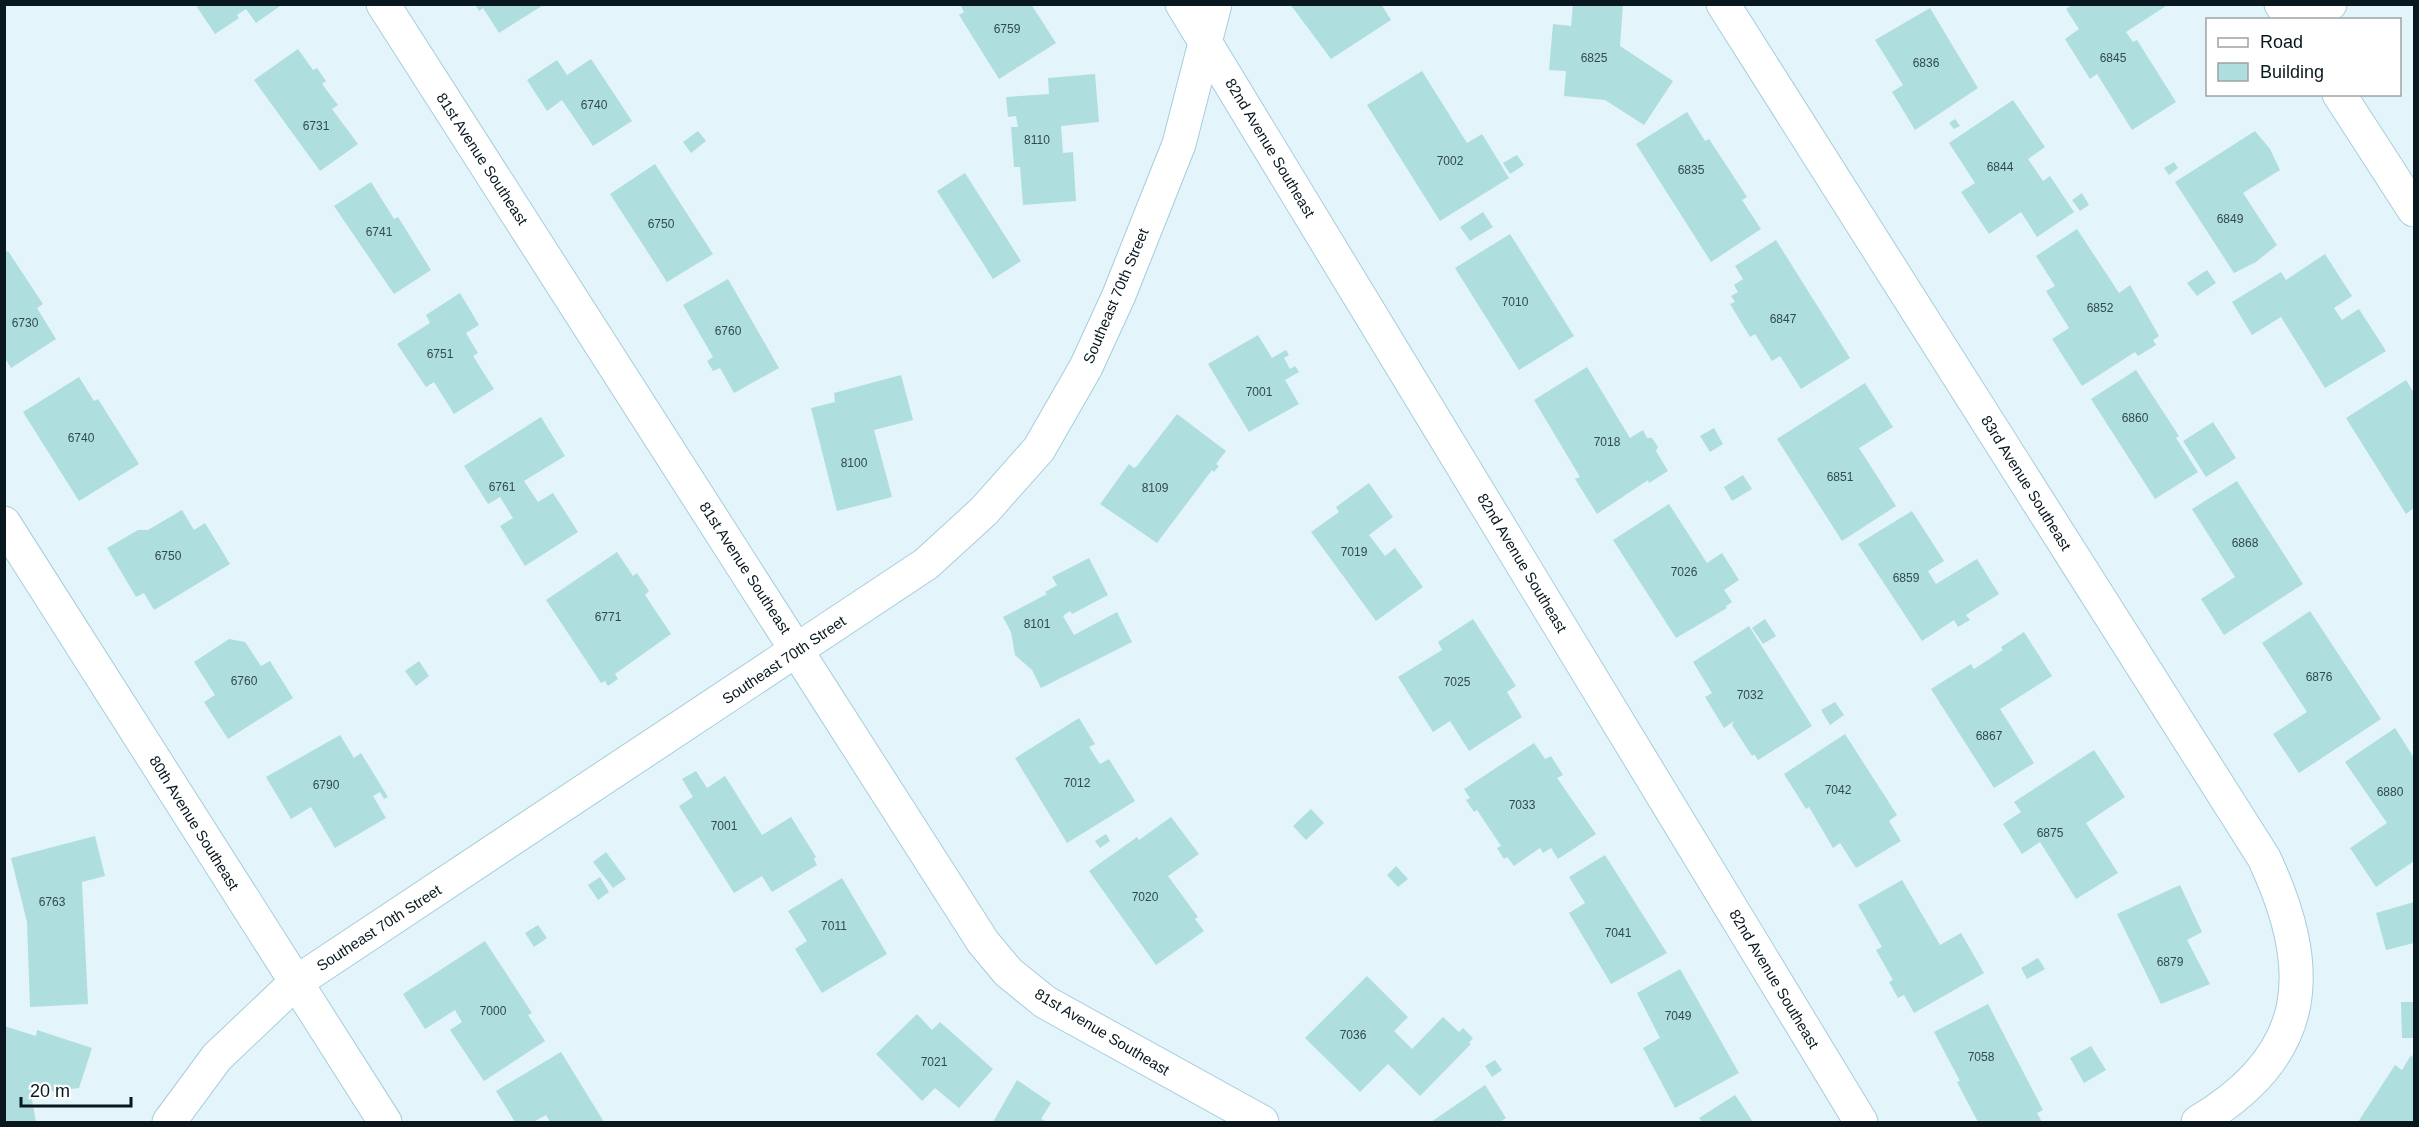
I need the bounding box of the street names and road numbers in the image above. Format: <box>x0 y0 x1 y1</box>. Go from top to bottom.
street label: 82nd Avenue Southeast <box>1222 75 1319 221</box>
street label: 81st Avenue Southeast <box>433 90 532 229</box>
street label: Southeast 70th Street <box>1079 225 1152 366</box>
street label: 83rd Avenue Southeast <box>1978 412 2075 554</box>
street label: 82nd Avenue Southeast <box>1474 490 1571 636</box>
street label: 81st Avenue Southeast <box>696 499 795 638</box>
street label: Southeast 70th Street <box>719 612 849 707</box>
street label: 80th Avenue Southeast <box>146 753 243 894</box>
street label: Southeast 70th Street <box>313 880 445 974</box>
street label: 82nd Avenue Southeast <box>1726 906 1823 1052</box>
street label: 81st Avenue Southeast <box>1032 985 1173 1079</box>

